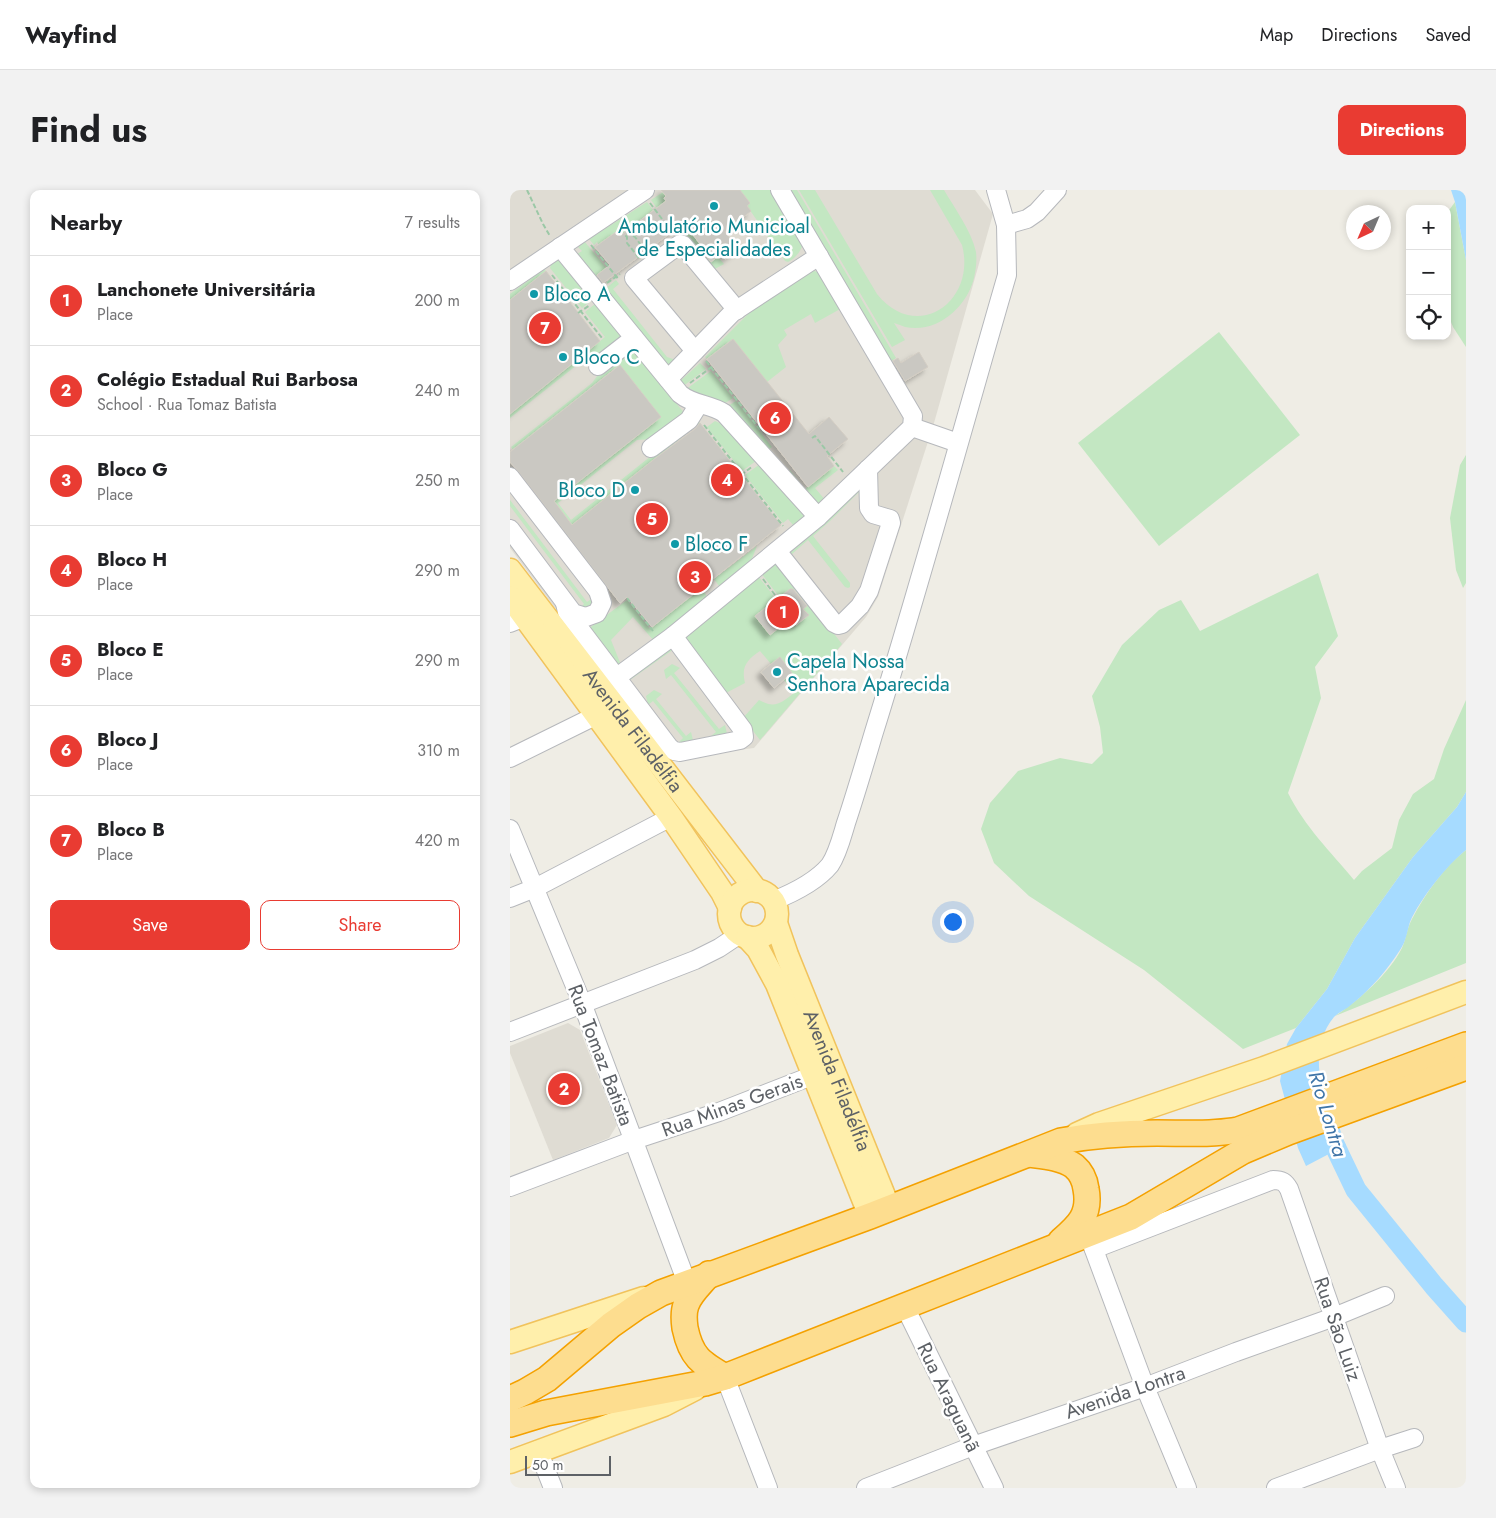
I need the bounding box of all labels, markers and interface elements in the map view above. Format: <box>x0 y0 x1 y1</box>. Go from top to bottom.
text: Wayfind <box>25 17 117 52</box>
text: Map <box>1260 22 1293 48</box>
text: Directions <box>1321 22 1397 48</box>
text: Saved <box>1425 22 1471 48</box>
text: Find us <box>30 105 147 155</box>
button: Directions <box>1338 105 1466 155</box>
marker: Ambulatório Municioal de Especialidades <box>708 200 720 212</box>
north arrow <box>1346 205 1391 250</box>
map controls <box>1406 205 1451 340</box>
button: + <box>1406 205 1451 250</box>
text: Nearby <box>50 208 122 238</box>
text: 7 results <box>404 211 460 234</box>
place label: Ambulatório Municioal de Especialidades <box>618 212 810 264</box>
button: − <box>1406 250 1451 295</box>
text: Lanchonete Universitária <box>97 276 316 303</box>
place label: Bloco A <box>544 280 611 309</box>
marker: Bloco A <box>528 288 540 300</box>
text: 1 <box>62 289 70 312</box>
text: 200 m <box>414 289 460 312</box>
button: locate <box>1406 295 1451 340</box>
text: Place <box>97 303 133 326</box>
pin: 7 <box>529 309 561 347</box>
place label: Bloco C <box>573 343 640 372</box>
marker: Bloco C <box>557 351 569 363</box>
text: Colégio Estadual Rui Barbosa <box>97 366 358 393</box>
text: 2 <box>61 379 71 402</box>
text: 240 m <box>415 379 460 402</box>
text: School · Rua Tomaz Batista <box>97 393 277 416</box>
pin: 6 <box>759 399 791 437</box>
text: Bloco G <box>97 456 168 483</box>
pin: 4 <box>711 461 743 499</box>
text: 3 <box>61 469 71 492</box>
text: 250 m <box>415 469 460 492</box>
place label: Bloco D <box>558 476 625 505</box>
text: Place <box>97 483 133 506</box>
marker: Bloco D <box>629 484 641 496</box>
pin: 5 <box>636 500 668 538</box>
place label: Bloco F <box>685 530 748 559</box>
marker: Bloco F <box>669 538 681 550</box>
text: Bloco H <box>97 546 167 573</box>
pin: 3 <box>679 558 711 596</box>
text: 4 <box>60 559 72 582</box>
text: 290 m <box>415 559 460 582</box>
text: Place <box>97 573 133 596</box>
pin: 1 <box>767 593 799 631</box>
text: Bloco E <box>97 636 164 663</box>
place label: Capela Nossa Senhora Aparecida <box>787 647 950 699</box>
text: 5 <box>61 649 71 672</box>
text: 290 m <box>415 649 460 672</box>
street label: Avenida Filadélfia <box>576 662 690 799</box>
text: Place <box>97 663 133 686</box>
marker: Capela Nossa Senhora Aparecida <box>771 666 783 678</box>
text: Bloco J <box>97 726 159 753</box>
text: 6 <box>61 739 71 762</box>
text: 310 m <box>417 739 460 762</box>
text: Place <box>97 753 133 776</box>
text: Bloco B <box>97 816 165 843</box>
text: 7 <box>61 829 71 852</box>
text: 420 m <box>415 829 460 852</box>
text: Place <box>97 843 133 866</box>
button: Save <box>50 900 250 950</box>
button: Share <box>260 900 460 950</box>
your location <box>940 909 966 935</box>
street label: Rua Tomaz Batista <box>560 980 641 1130</box>
street label: Avenida Filadélfia <box>796 1006 879 1156</box>
street label: Rua Minas Gerais <box>657 1066 807 1144</box>
water label: Rio Lontra <box>1301 1067 1355 1161</box>
pin: 2 <box>548 1070 580 1108</box>
street label: Rua São Luiz <box>1306 1273 1369 1385</box>
street label: Rua Araguanã <box>909 1338 988 1457</box>
street label: Avenida Lontra <box>1061 1358 1189 1427</box>
scale bar <box>525 1453 611 1476</box>
text: 50 m <box>532 1455 563 1475</box>

